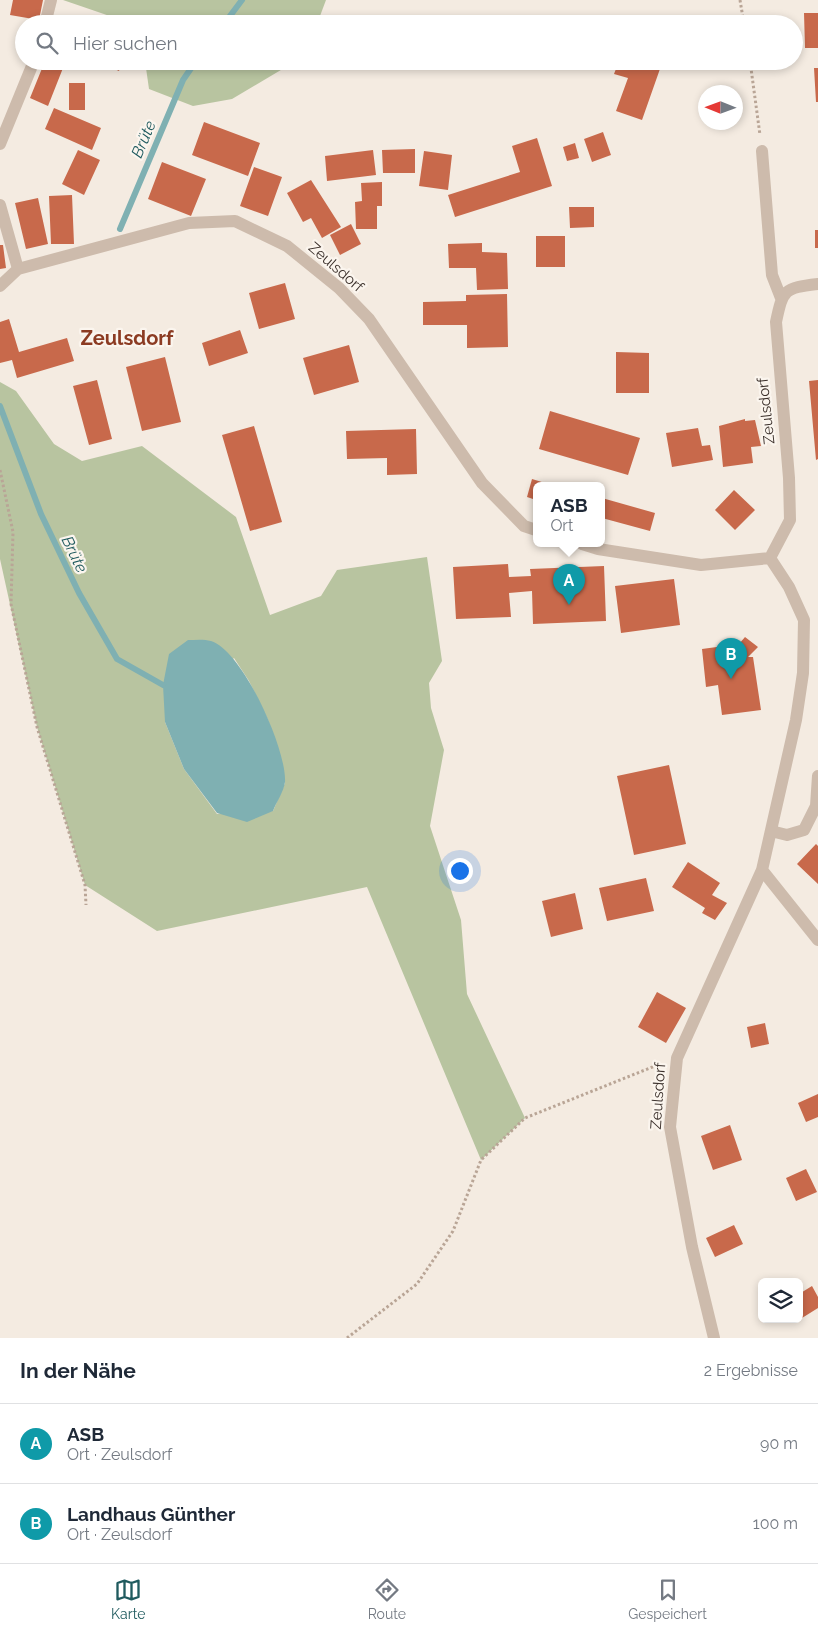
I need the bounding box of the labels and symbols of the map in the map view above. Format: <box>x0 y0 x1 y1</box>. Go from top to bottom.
north arrow <box>698 85 743 130</box>
water label: Brüte <box>127 117 160 161</box>
street label: Zeulsdorf <box>305 238 368 296</box>
district label: Zeulsdorf <box>81 326 174 350</box>
street label: Zeulsdorf <box>753 376 778 445</box>
water label: Brüte <box>58 533 92 576</box>
pin: A <box>553 564 585 605</box>
pin: B <box>715 638 747 679</box>
your location <box>447 858 473 884</box>
street label: Zeulsdorf <box>647 1061 669 1130</box>

